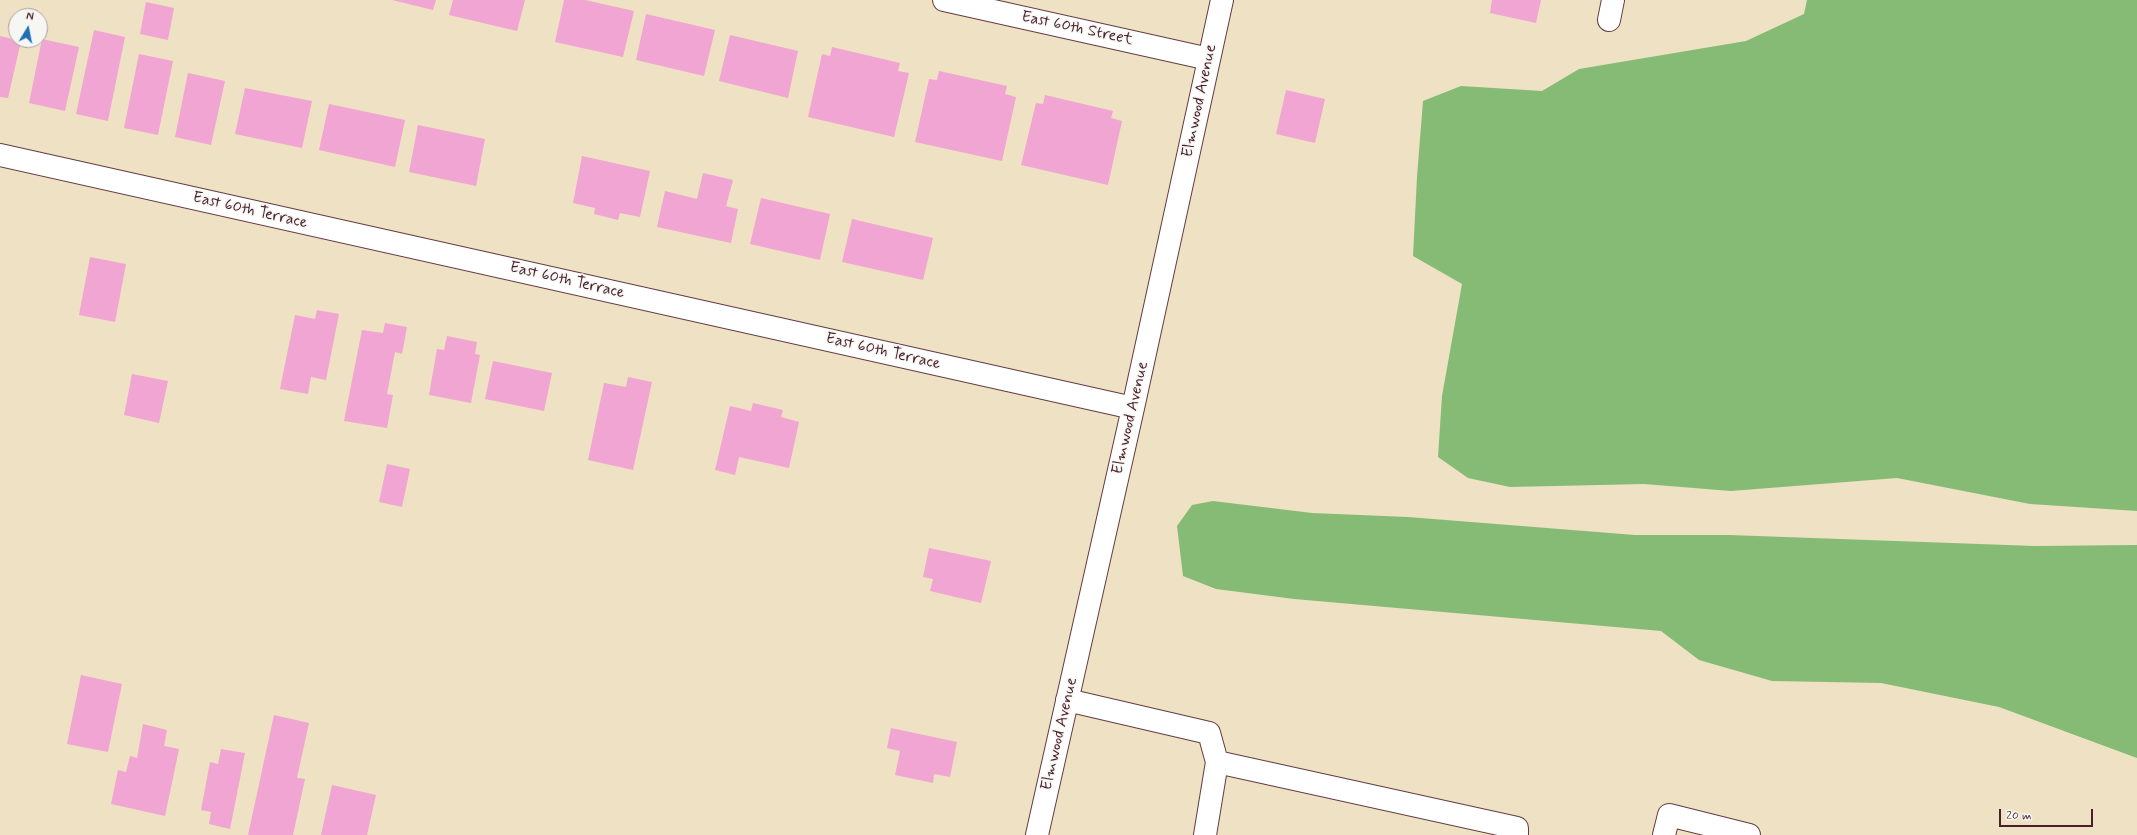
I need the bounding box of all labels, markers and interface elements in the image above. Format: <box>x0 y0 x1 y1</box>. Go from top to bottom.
north arrow <box>8 8 48 48</box>
street label: East 60th Street <box>1019 8 1135 50</box>
text: N <box>25 10 35 25</box>
street label: Elmwood Avenue <box>1179 43 1221 159</box>
street label: East 60th Terrace <box>191 188 309 234</box>
street label: East 60th Terrace <box>508 258 626 304</box>
street label: East 60th Terrace <box>824 329 942 375</box>
street label: Elmwood Avenue <box>1109 360 1153 476</box>
street label: Elmwood Avenue <box>1038 676 1082 792</box>
scale bar <box>2001 801 2095 827</box>
text: 20 m <box>2006 808 2032 824</box>

